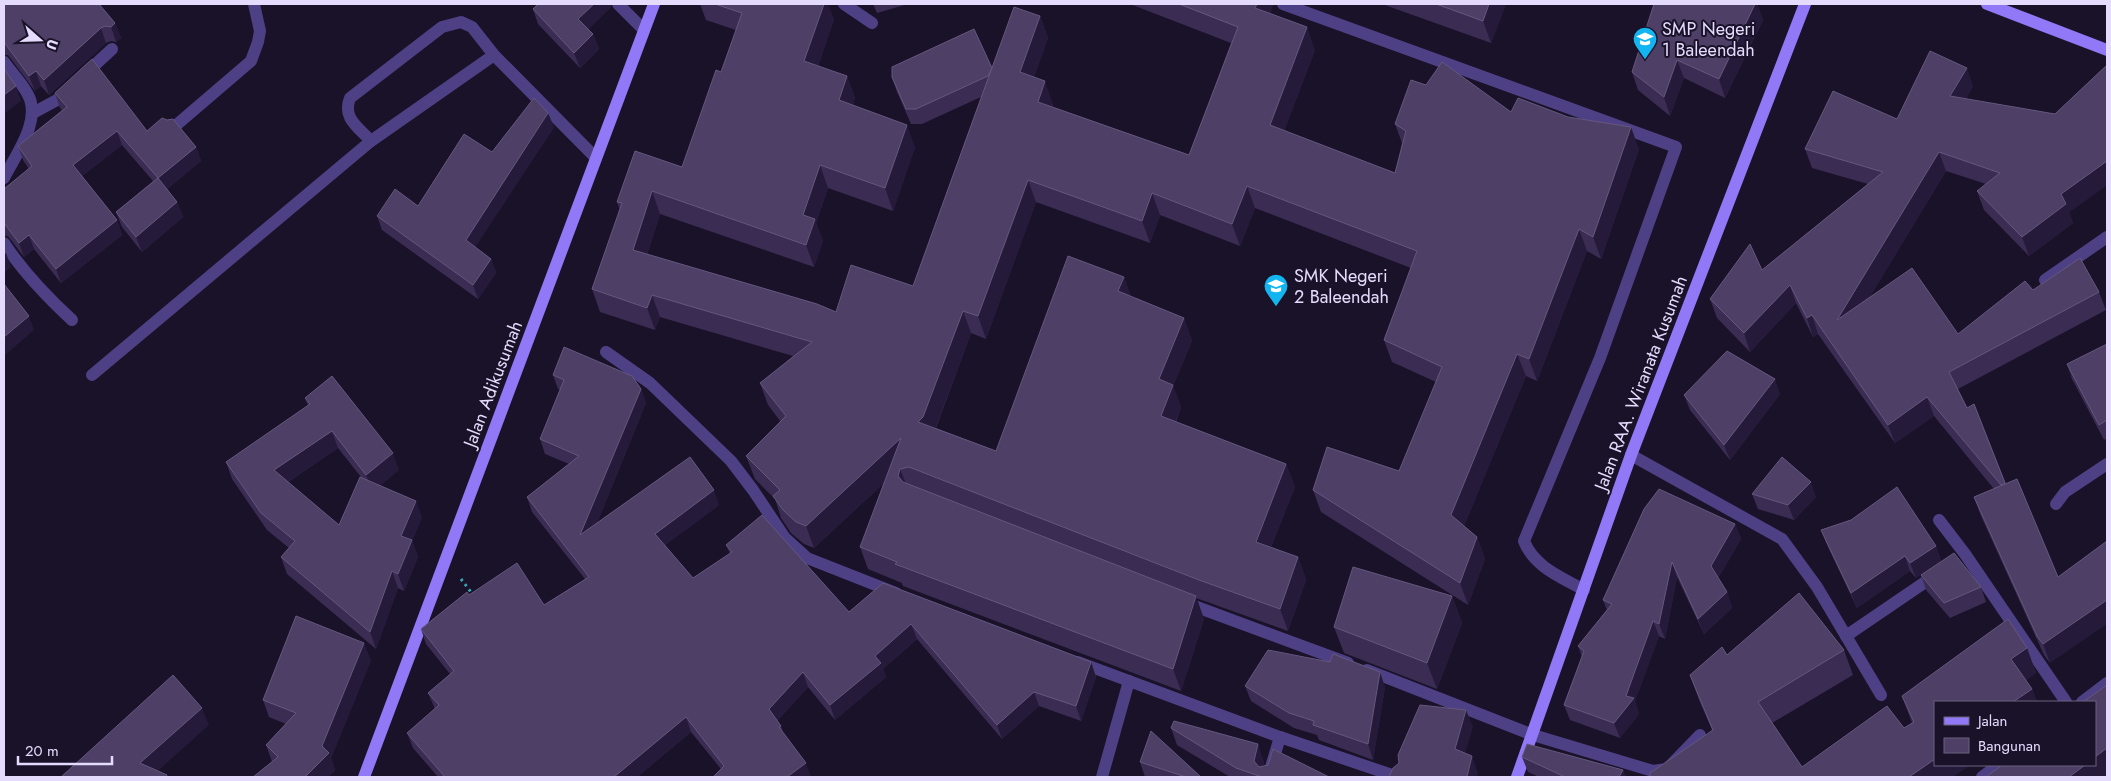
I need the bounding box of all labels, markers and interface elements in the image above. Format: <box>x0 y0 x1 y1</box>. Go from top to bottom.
north arrow <box>15 15 65 65</box>
place label: SMP Negeri 1 Baleendah <box>1662 16 1755 63</box>
school or university icon: SMP Negeri 1 Baleendah <box>1632 26 1658 60</box>
text: U <box>41 36 63 52</box>
place label: SMK Negeri 2 Baleendah <box>1294 263 1389 310</box>
street label: Jalan RAA. Wiranata Kusumah <box>1587 272 1694 496</box>
school or university icon: SMK Negeri 2 Baleendah <box>1263 273 1289 307</box>
street label: Jalan Adikusumah <box>456 317 529 453</box>
legend <box>1934 701 2096 766</box>
text: Jalan <box>1976 710 2007 732</box>
scale bar <box>18 734 111 766</box>
text: Bangunan <box>1978 735 2041 757</box>
text: 20 m <box>25 740 59 762</box>

